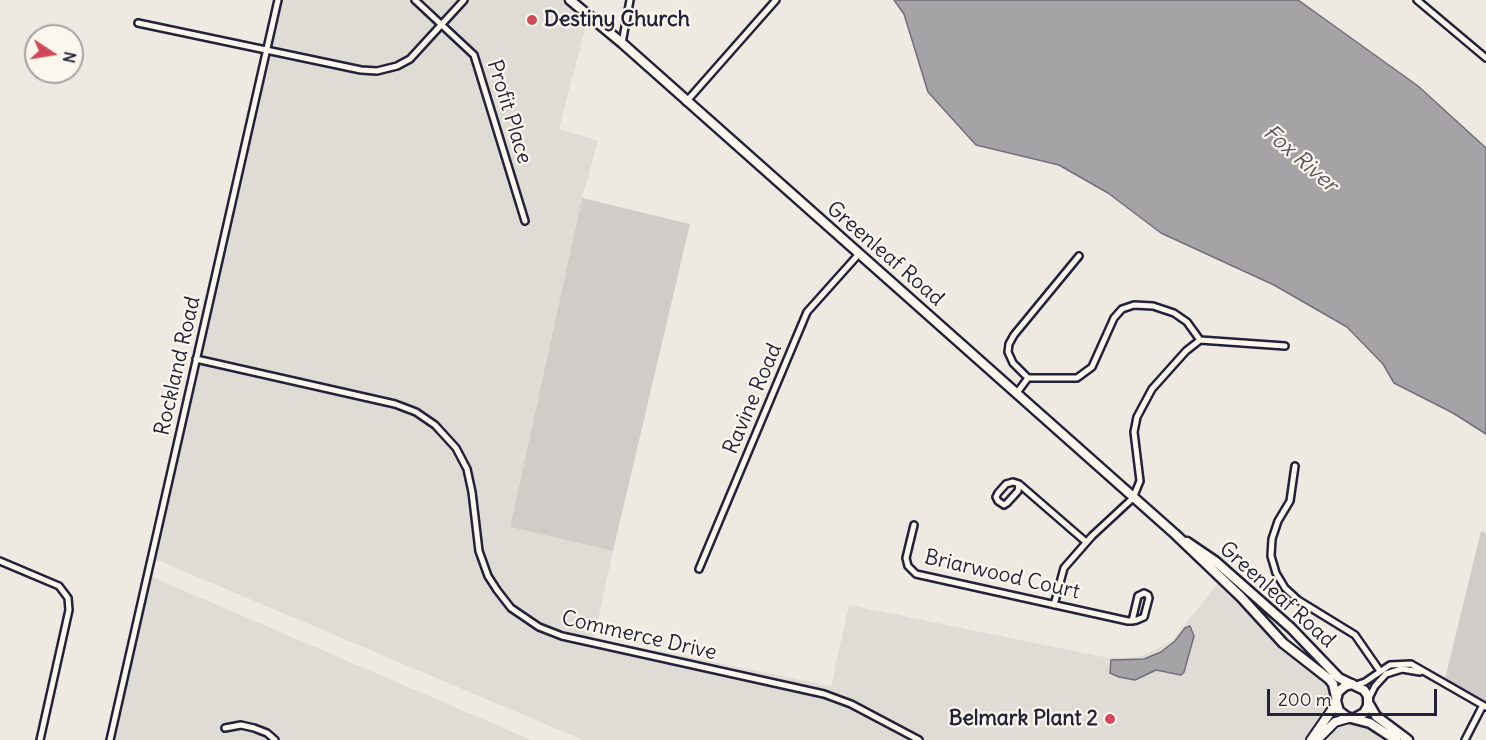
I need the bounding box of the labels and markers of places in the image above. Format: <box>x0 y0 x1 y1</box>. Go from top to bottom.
place label: Destiny Church <box>544 7 690 33</box>
marker: Destiny Church <box>525 13 539 27</box>
place label: Belmark Plant 2 <box>949 706 1098 732</box>
marker: Belmark Plant 2 <box>1103 712 1117 726</box>

